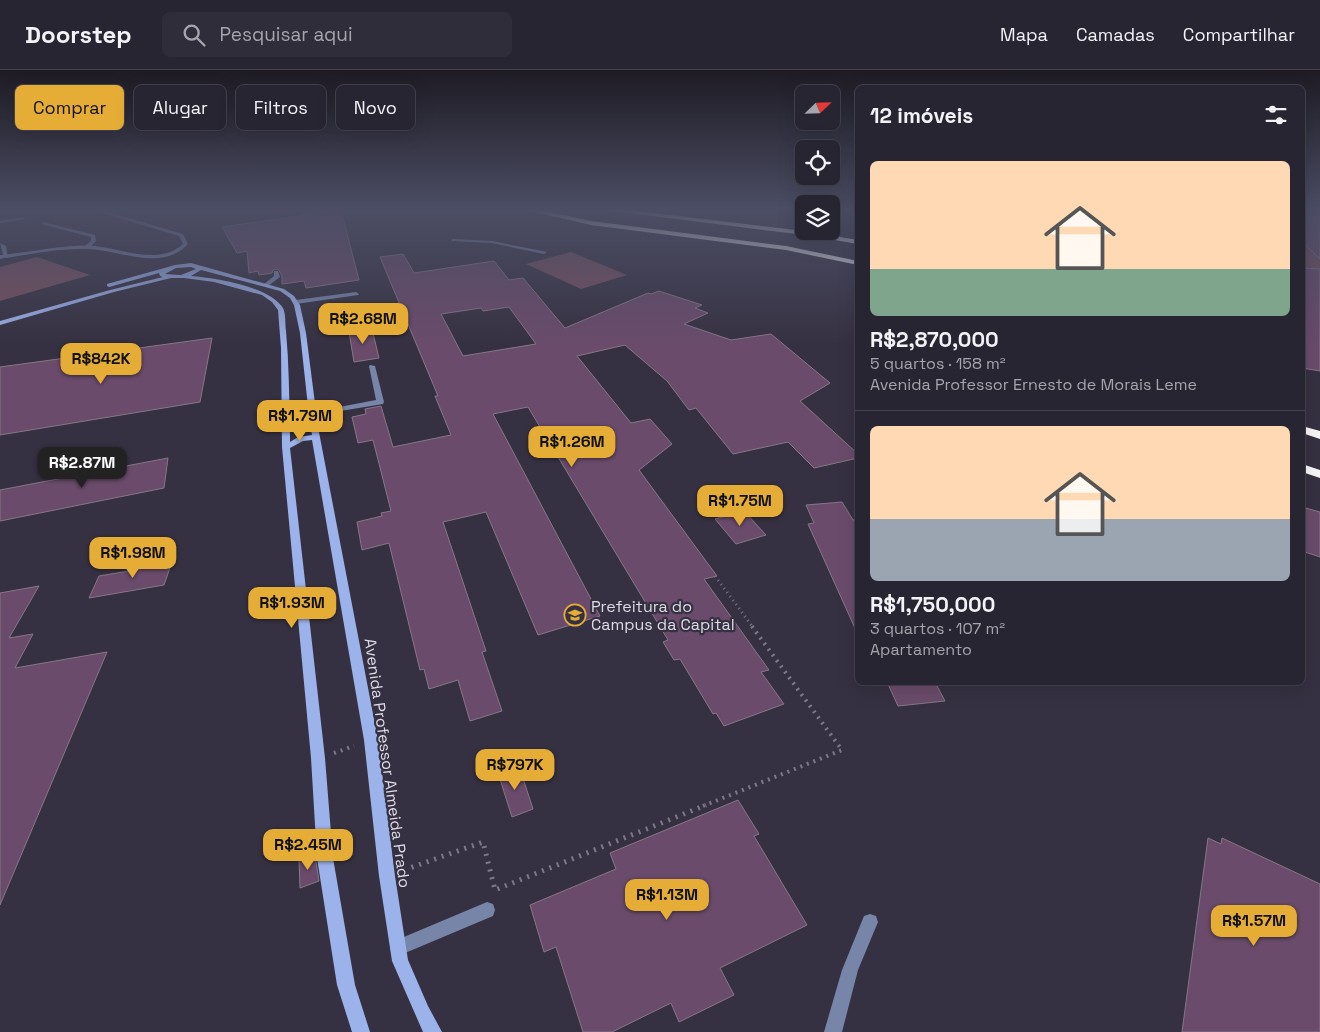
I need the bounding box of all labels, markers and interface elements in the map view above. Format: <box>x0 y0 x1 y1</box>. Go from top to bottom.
search box <box>162 12 512 57</box>
text: Doorstep <box>25 19 132 50</box>
icon: search <box>180 21 208 49</box>
text: Pesquisar aqui <box>220 22 353 47</box>
text: Mapa <box>1000 23 1048 46</box>
text: Camadas <box>1076 23 1155 46</box>
text: Compartilhar <box>1183 23 1295 46</box>
chip: Comprar <box>15 85 124 130</box>
chip: Alugar <box>134 85 226 130</box>
chip: Filtros <box>236 85 326 130</box>
chip: Novo <box>336 85 415 130</box>
north arrow <box>795 85 840 130</box>
map controls <box>795 85 840 240</box>
icon: filters <box>1262 101 1290 129</box>
text: 12 imóveis <box>870 102 973 129</box>
button: locate <box>795 140 840 185</box>
icon: home <box>1035 193 1125 283</box>
button: layers <box>795 195 840 240</box>
pin: R$2.68M <box>317 302 409 345</box>
text: R$2.68M <box>329 308 397 329</box>
text: R$2,870,000 <box>870 326 999 353</box>
pin: R$842K <box>60 342 142 385</box>
text: R$842K <box>71 348 131 369</box>
text: 5 quartos · 158 m² <box>870 353 1006 374</box>
text: Avenida Professor Ernesto de Morais Leme <box>870 374 1197 395</box>
pin: R$1.79M <box>254 400 346 442</box>
text: R$1.79M <box>268 405 332 426</box>
pin: R$1.26M <box>526 426 618 468</box>
text: R$1.26M <box>539 431 605 452</box>
pin: R$2.87M <box>36 446 128 489</box>
text: R$2.87M <box>49 452 115 473</box>
icon: home <box>1035 459 1125 549</box>
pin: R$1.75M <box>694 484 786 527</box>
text: R$1.75M <box>708 490 772 511</box>
pin: R$1.98M <box>87 536 179 579</box>
text: R$1.98M <box>100 542 166 563</box>
pin: R$1.93M <box>246 586 338 629</box>
text: R$1,750,000 <box>870 591 995 618</box>
text: R$1.93M <box>259 592 325 613</box>
place label: Prefeitura do Campus da Capital <box>591 596 735 635</box>
school or university icon: Prefeitura do Campus da Capital <box>563 603 587 627</box>
text: 3 quartos · 107 m² <box>870 618 1005 639</box>
street label: Avenida Professor Almeida Prado <box>360 637 415 889</box>
text: Apartamento <box>870 639 972 660</box>
pin: R$797K <box>474 748 556 791</box>
text: R$797K <box>486 754 544 775</box>
pin: R$2.45M <box>262 828 354 871</box>
text: R$2.45M <box>274 834 342 855</box>
pin: R$1.13M <box>621 878 713 921</box>
text: R$1.13M <box>636 884 698 905</box>
pin: R$1.57M <box>1208 904 1300 947</box>
text: R$1.57M <box>1222 910 1286 931</box>

